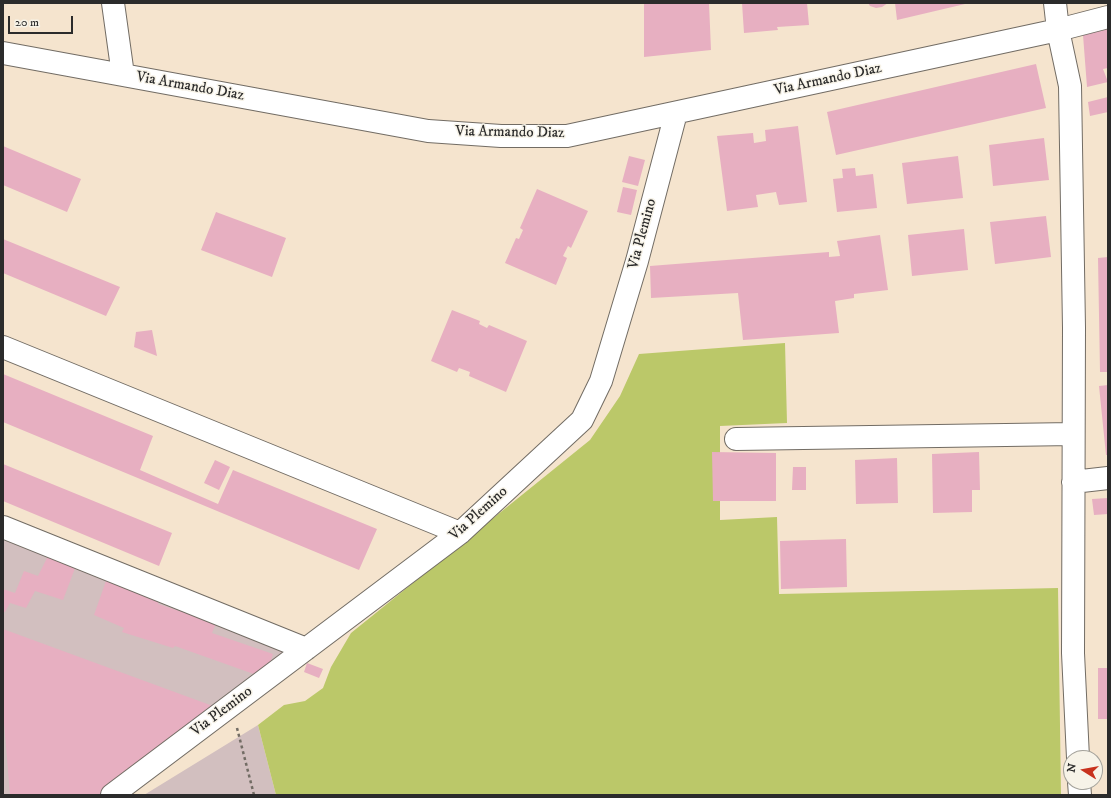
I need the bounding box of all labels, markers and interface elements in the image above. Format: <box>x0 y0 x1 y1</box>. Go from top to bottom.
scale bar <box>10 8 75 34</box>
text: 20 m <box>15 15 39 30</box>
street label: Via Armando Diaz <box>773 60 883 100</box>
street label: Via Armando Diaz <box>135 69 245 105</box>
street label: Via Armando Diaz <box>455 123 565 143</box>
street label: Via Plemino <box>625 197 661 271</box>
street label: Via Plemino <box>446 483 512 545</box>
street label: Via Plemino <box>188 683 256 741</box>
north arrow <box>1063 750 1103 790</box>
text: N <box>1064 762 1080 774</box>

